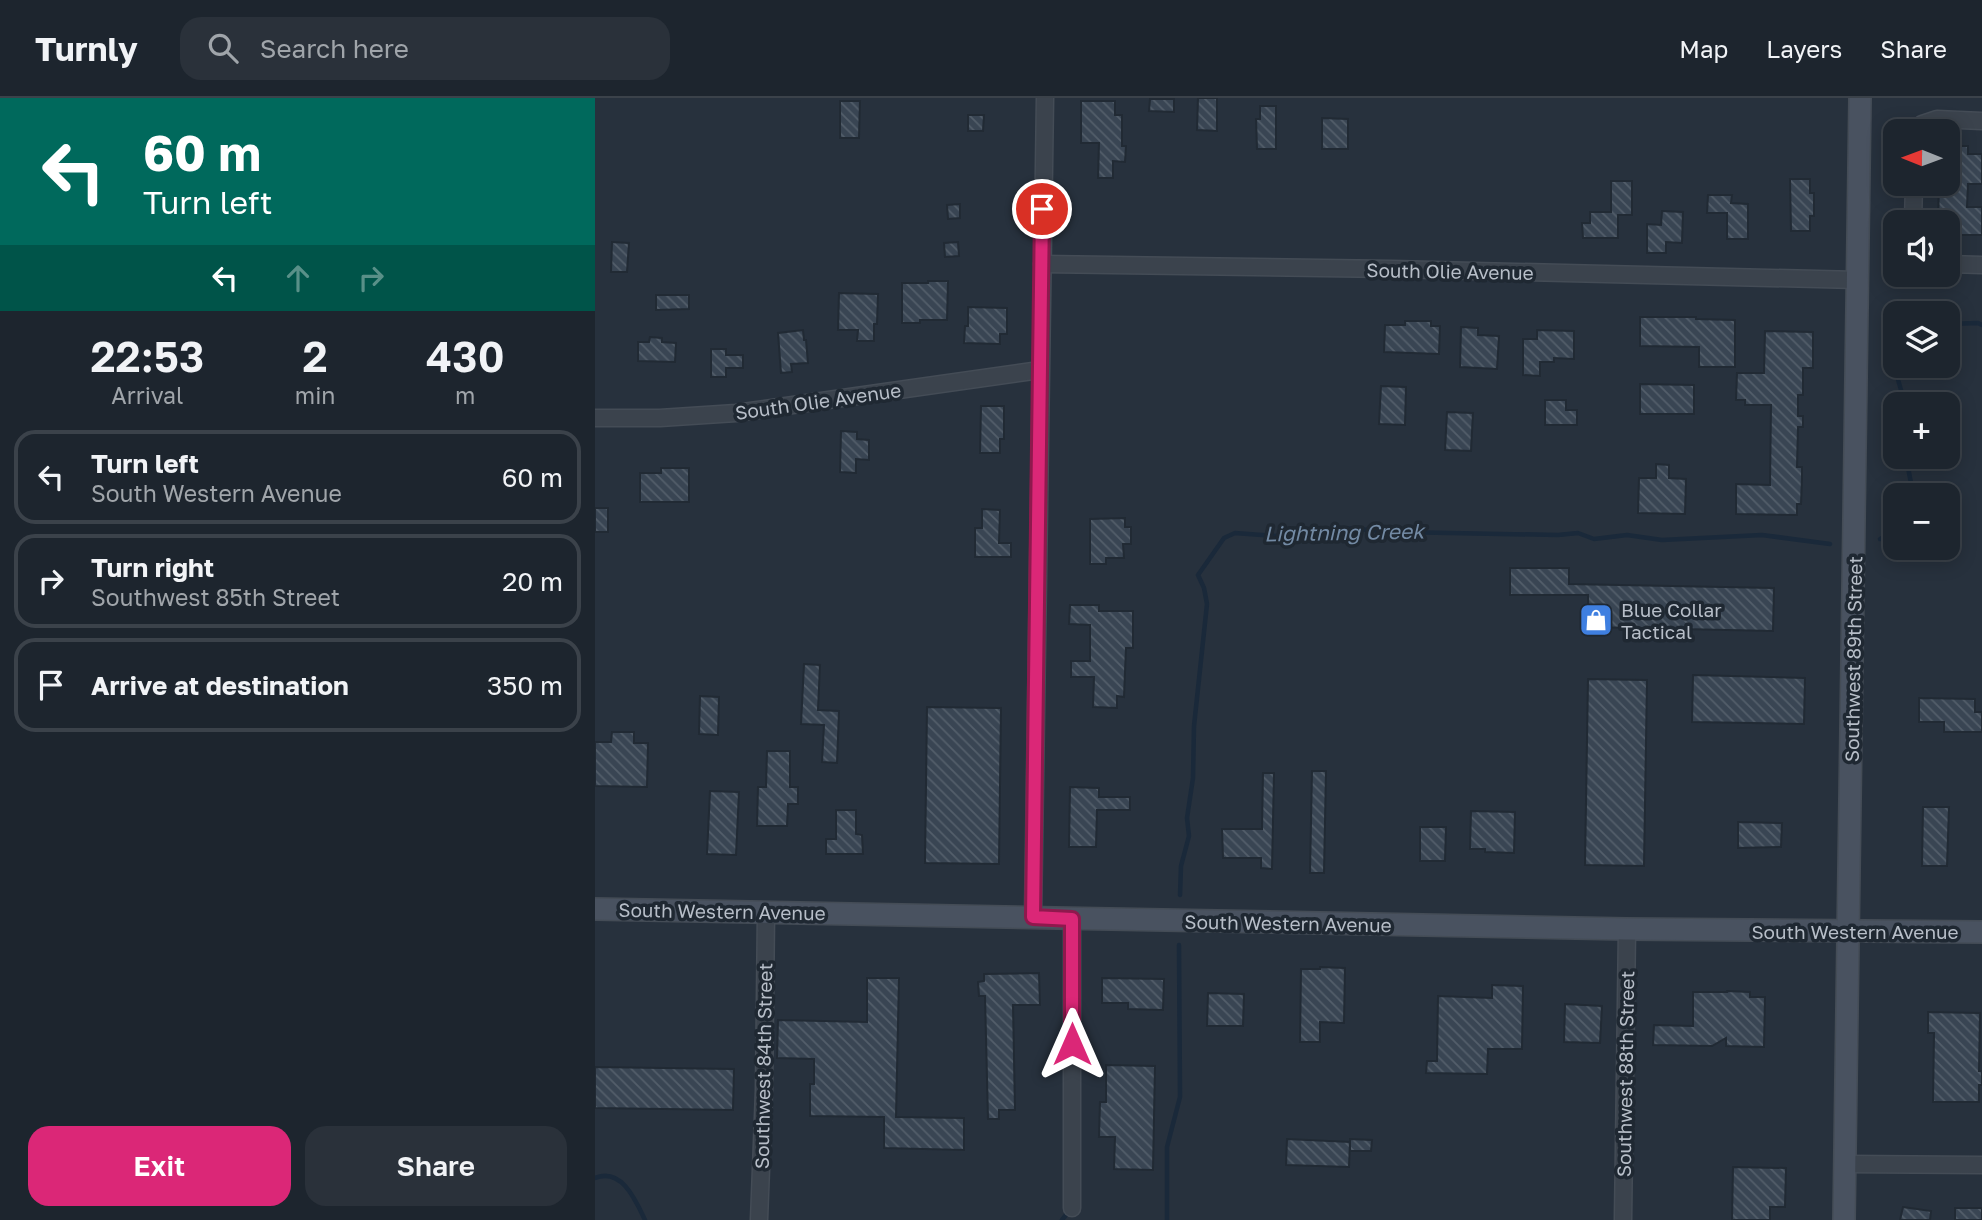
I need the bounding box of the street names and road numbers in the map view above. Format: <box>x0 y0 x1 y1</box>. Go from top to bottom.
street label: South Olie Avenue <box>1366 258 1534 284</box>
street label: South Olie Avenue <box>734 378 902 424</box>
street label: Southwest 89th Street <box>1840 556 1866 762</box>
street label: South Western Avenue <box>618 898 826 924</box>
street label: South Western Avenue <box>1184 910 1392 936</box>
street label: South Western Avenue <box>1751 920 1959 943</box>
street label: Southwest 84th Street <box>750 963 776 1169</box>
street label: Southwest 88th Street <box>1612 971 1638 1177</box>

